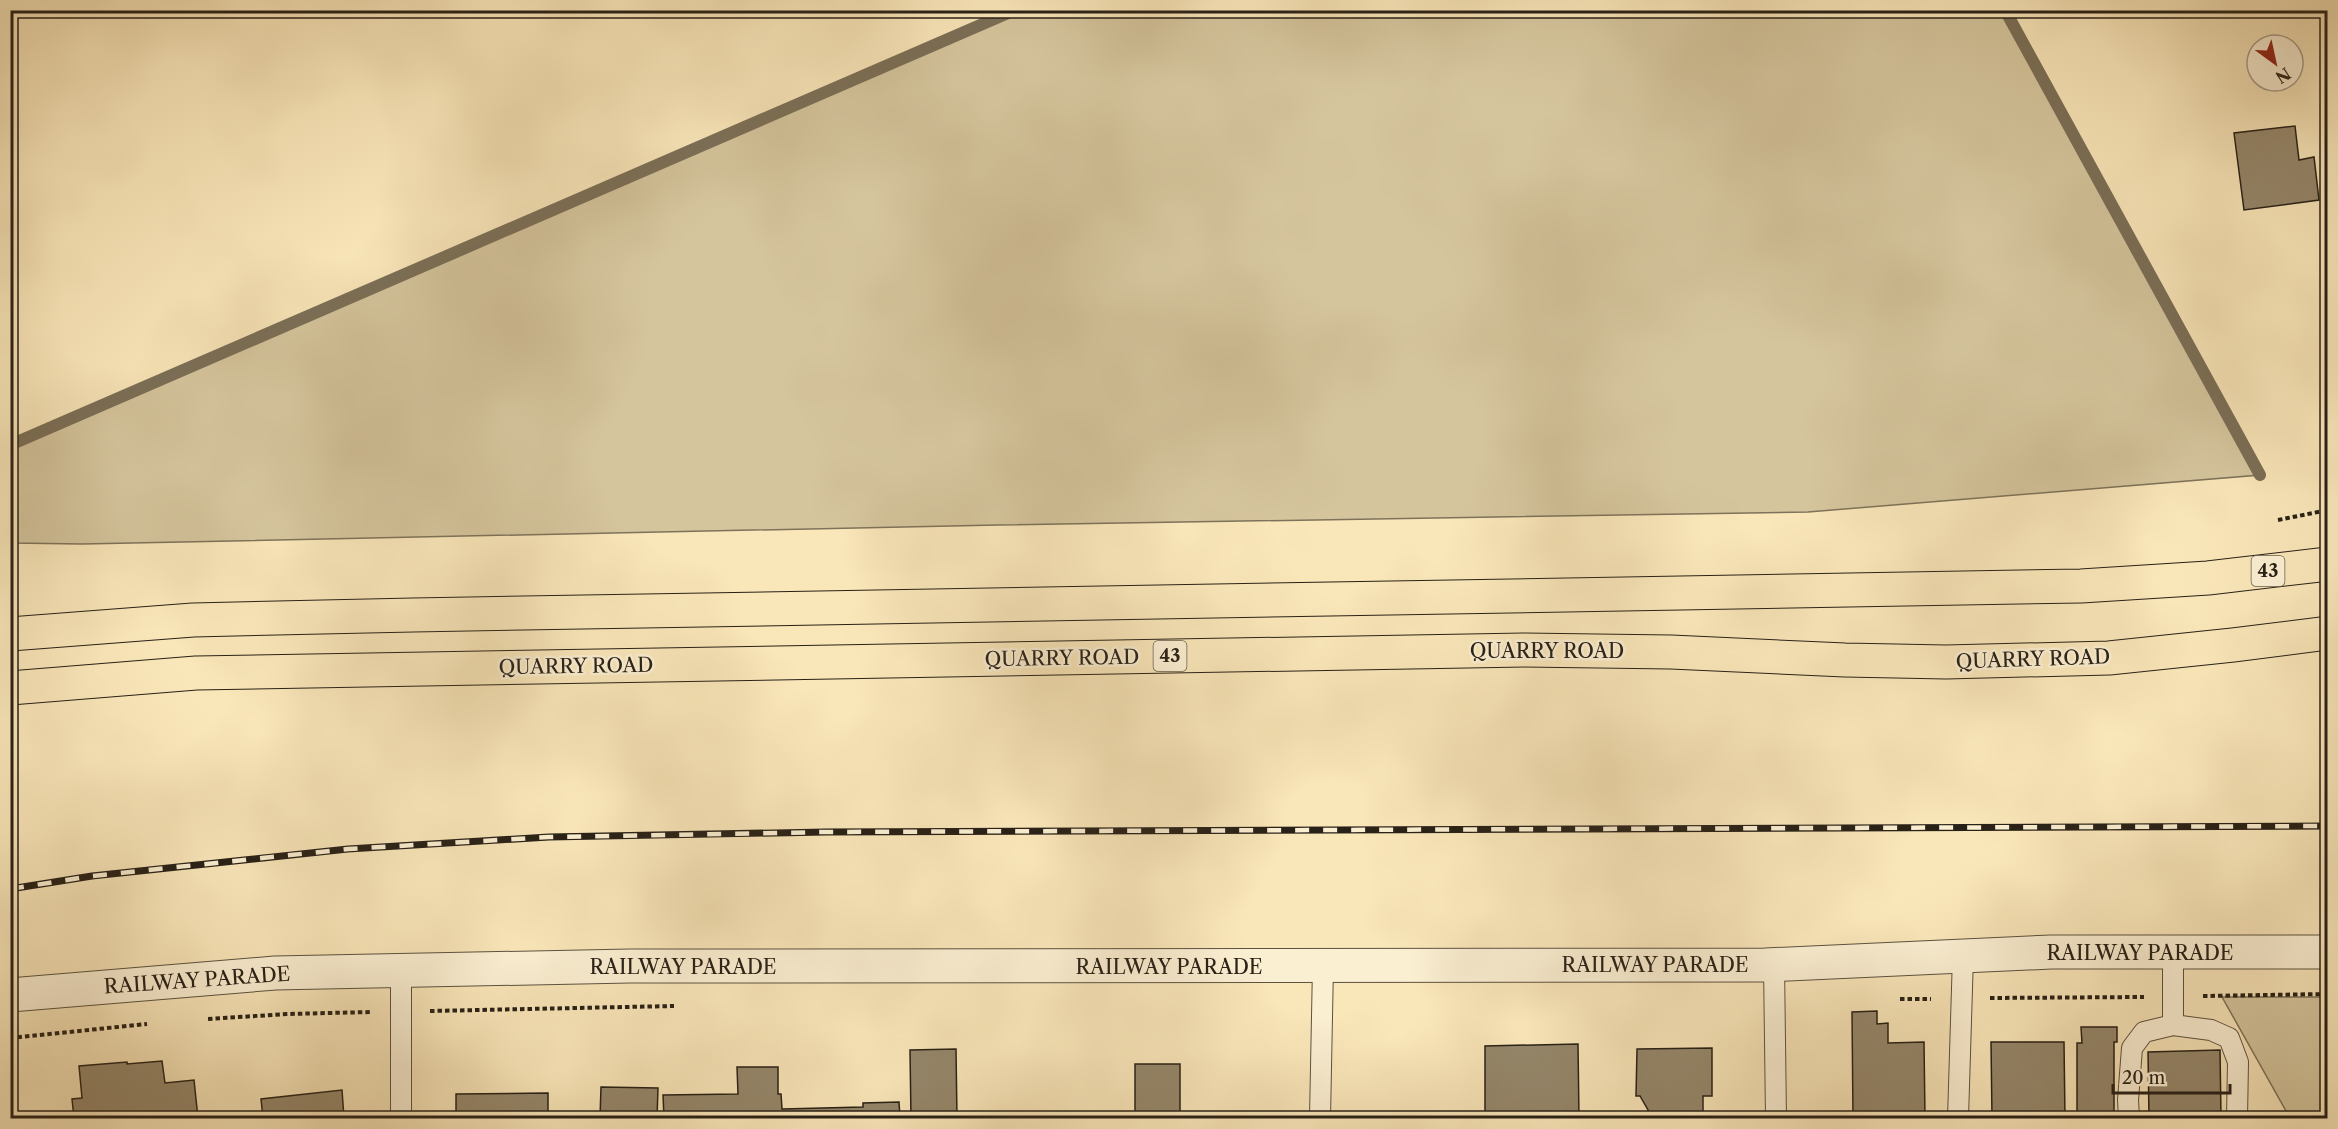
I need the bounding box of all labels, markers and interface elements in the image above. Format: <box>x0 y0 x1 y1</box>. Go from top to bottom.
north arrow <box>2245 33 2305 93</box>
text: N <box>2272 63 2294 88</box>
road number: 43 <box>2252 556 2284 586</box>
street label: QUARRY ROAD <box>1470 639 1624 663</box>
road number: 43 <box>1154 641 1186 671</box>
street label: QUARRY ROAD <box>1955 644 2111 674</box>
street label: QUARRY ROAD <box>984 645 1140 671</box>
street label: QUARRY ROAD <box>498 653 654 679</box>
street label: RAILWAY PARADE <box>2046 941 2234 965</box>
street label: RAILWAY PARADE <box>1561 953 1749 977</box>
street label: RAILWAY PARADE <box>589 955 777 979</box>
street label: RAILWAY PARADE <box>1075 955 1263 979</box>
street label: RAILWAY PARADE <box>103 962 291 998</box>
scale bar <box>2113 1057 2230 1095</box>
text: 20 m <box>2122 1067 2166 1089</box>

